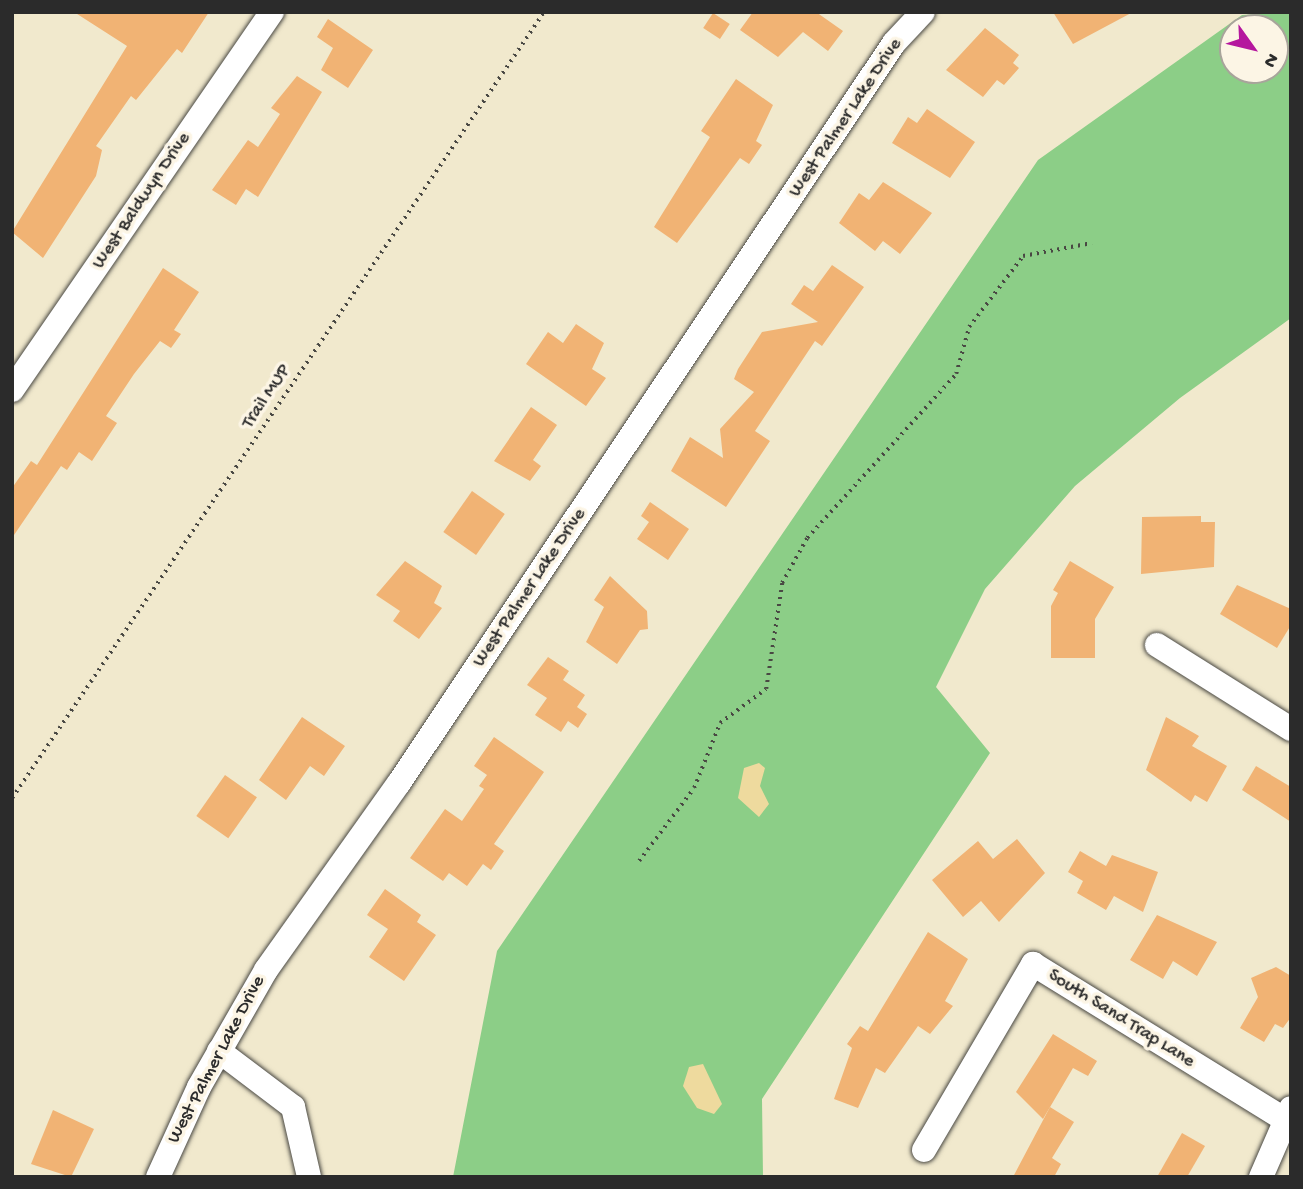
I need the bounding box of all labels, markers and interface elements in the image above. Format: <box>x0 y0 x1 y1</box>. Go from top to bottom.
north arrow <box>1219 14 1289 84</box>
street label: West Palmer Lake Drive <box>784 34 908 202</box>
text: N <box>1257 48 1283 71</box>
street label: West Baldwyn Drive <box>88 128 196 274</box>
street label: Trail MUP <box>237 361 297 433</box>
street label: West Palmer Lake Drive <box>468 504 592 672</box>
street label: South Sand Trap Lane <box>1043 965 1199 1073</box>
street label: West Palmer Lake Drive <box>163 972 271 1148</box>

